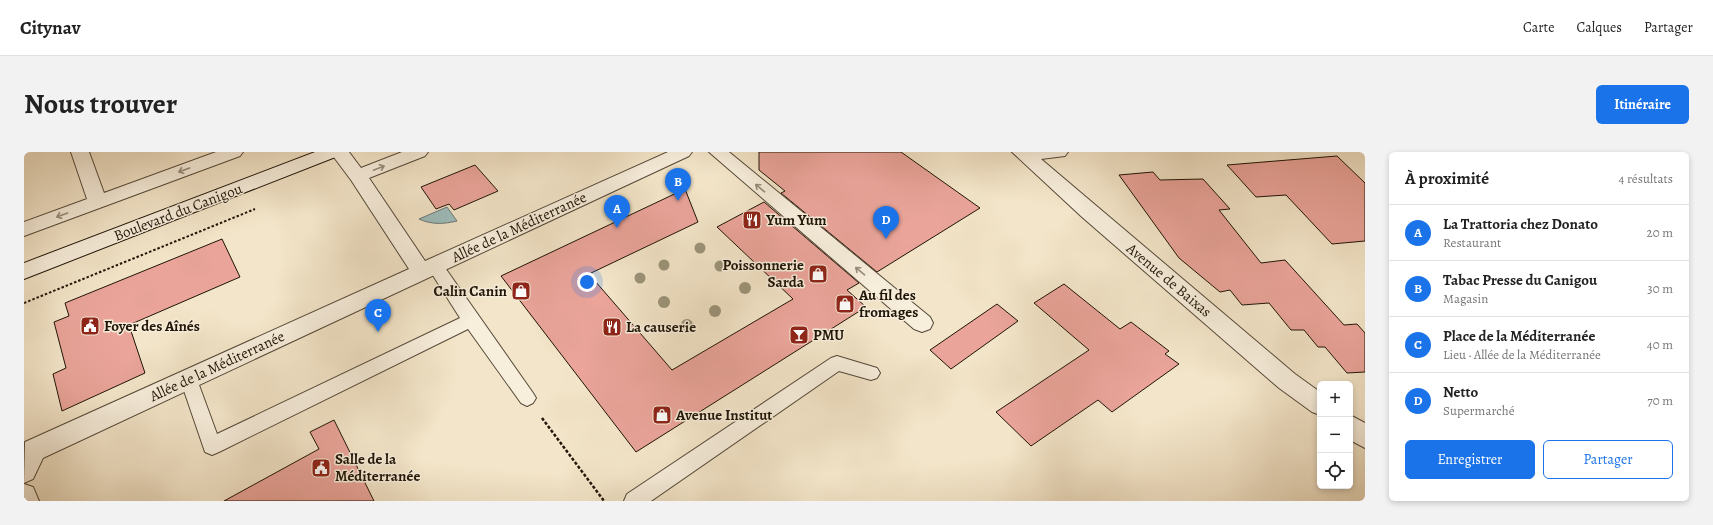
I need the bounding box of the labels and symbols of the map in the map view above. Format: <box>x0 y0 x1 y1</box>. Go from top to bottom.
one-way arrow <box>373 163 385 171</box>
one-way arrow <box>178 167 191 174</box>
pin: B <box>665 168 691 201</box>
street label: Boulevard du Canigou <box>111 178 246 246</box>
one-way arrow <box>755 183 766 192</box>
street label: Allée de la Méditerranée <box>447 187 590 267</box>
pin: A <box>604 195 630 228</box>
pin: D <box>873 206 899 239</box>
restaurant icon: Yum Yum <box>741 209 763 231</box>
place label: Yum Yum <box>765 210 827 230</box>
one-way arrow <box>56 212 69 219</box>
street label: Avenue de Baixas <box>1121 238 1216 322</box>
place label: Poissonnerie Sarda <box>723 255 805 292</box>
shop icon: Poissonnerie Sarda <box>807 263 829 285</box>
one-way arrow <box>855 266 866 275</box>
your location <box>577 272 597 292</box>
shop icon: Calin Canin <box>510 280 532 302</box>
place label: Calin Canin <box>433 281 508 301</box>
place label: Au fil des fromages <box>858 285 918 322</box>
shop icon: Au fil des fromages <box>834 293 856 315</box>
pin: C <box>365 299 391 332</box>
public building icon: Foyer des Aînés <box>79 315 101 337</box>
place label: Foyer des Aînés <box>104 316 200 336</box>
restaurant icon: La causerie <box>601 316 623 338</box>
place label: La causerie <box>626 317 696 337</box>
bar icon: PMU <box>788 324 810 346</box>
place label: PMU <box>813 325 844 345</box>
street label: Allée de la Méditerranée <box>145 326 288 406</box>
shop icon: Avenue Institut <box>651 404 673 426</box>
place label: Avenue Institut <box>675 405 772 425</box>
place label: Salle de la Méditerranée <box>335 449 420 486</box>
public building icon: Salle de la Méditerranée <box>310 457 332 479</box>

